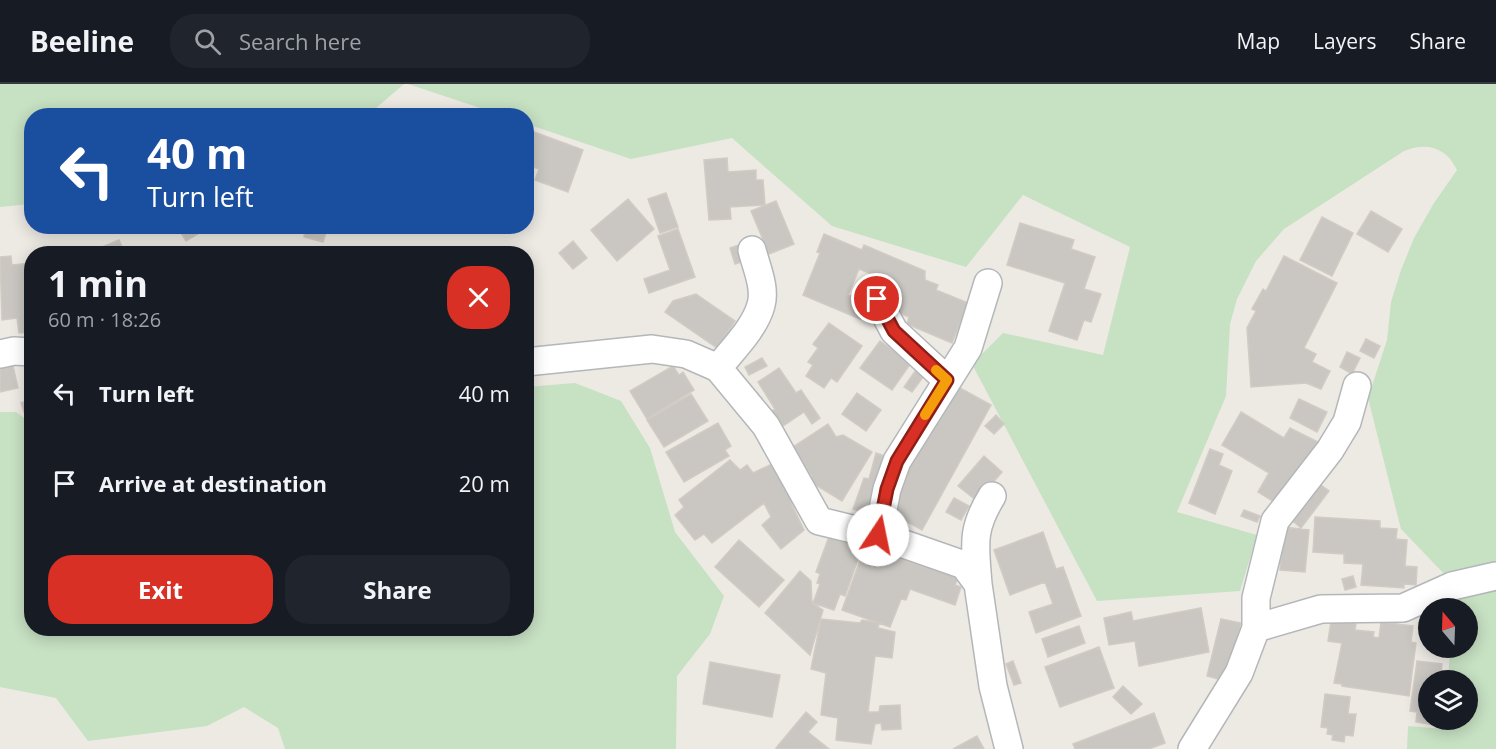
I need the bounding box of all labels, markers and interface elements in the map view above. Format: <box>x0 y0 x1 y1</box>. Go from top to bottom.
search box <box>170 14 590 68</box>
text: Beeline <box>30 22 134 60</box>
icon: search <box>191 25 224 58</box>
text: Search here <box>239 26 362 56</box>
text: Map <box>1237 27 1280 55</box>
text: Layers <box>1313 27 1377 55</box>
text: Share <box>1410 27 1466 55</box>
text: 40 m <box>147 124 247 181</box>
icon: left <box>48 132 126 210</box>
text: Turn left <box>147 178 254 215</box>
text: 1 min <box>48 259 148 308</box>
button: close <box>447 266 510 329</box>
pin <box>851 273 902 324</box>
icon: arrive <box>860 282 893 315</box>
text: 60 m · 18:26 <box>48 306 161 333</box>
icon: left <box>48 377 81 410</box>
text: Turn left <box>99 378 194 408</box>
text: 40 m <box>459 378 510 408</box>
icon: arrive <box>48 467 81 500</box>
text: Arrive at destination <box>99 468 327 498</box>
text: 20 m <box>459 468 510 498</box>
position arrow <box>846 503 910 567</box>
button: Exit <box>48 555 273 624</box>
button: Share <box>285 555 510 624</box>
north arrow <box>1418 598 1478 658</box>
map controls <box>1418 598 1478 730</box>
button: layers <box>1418 670 1478 730</box>

